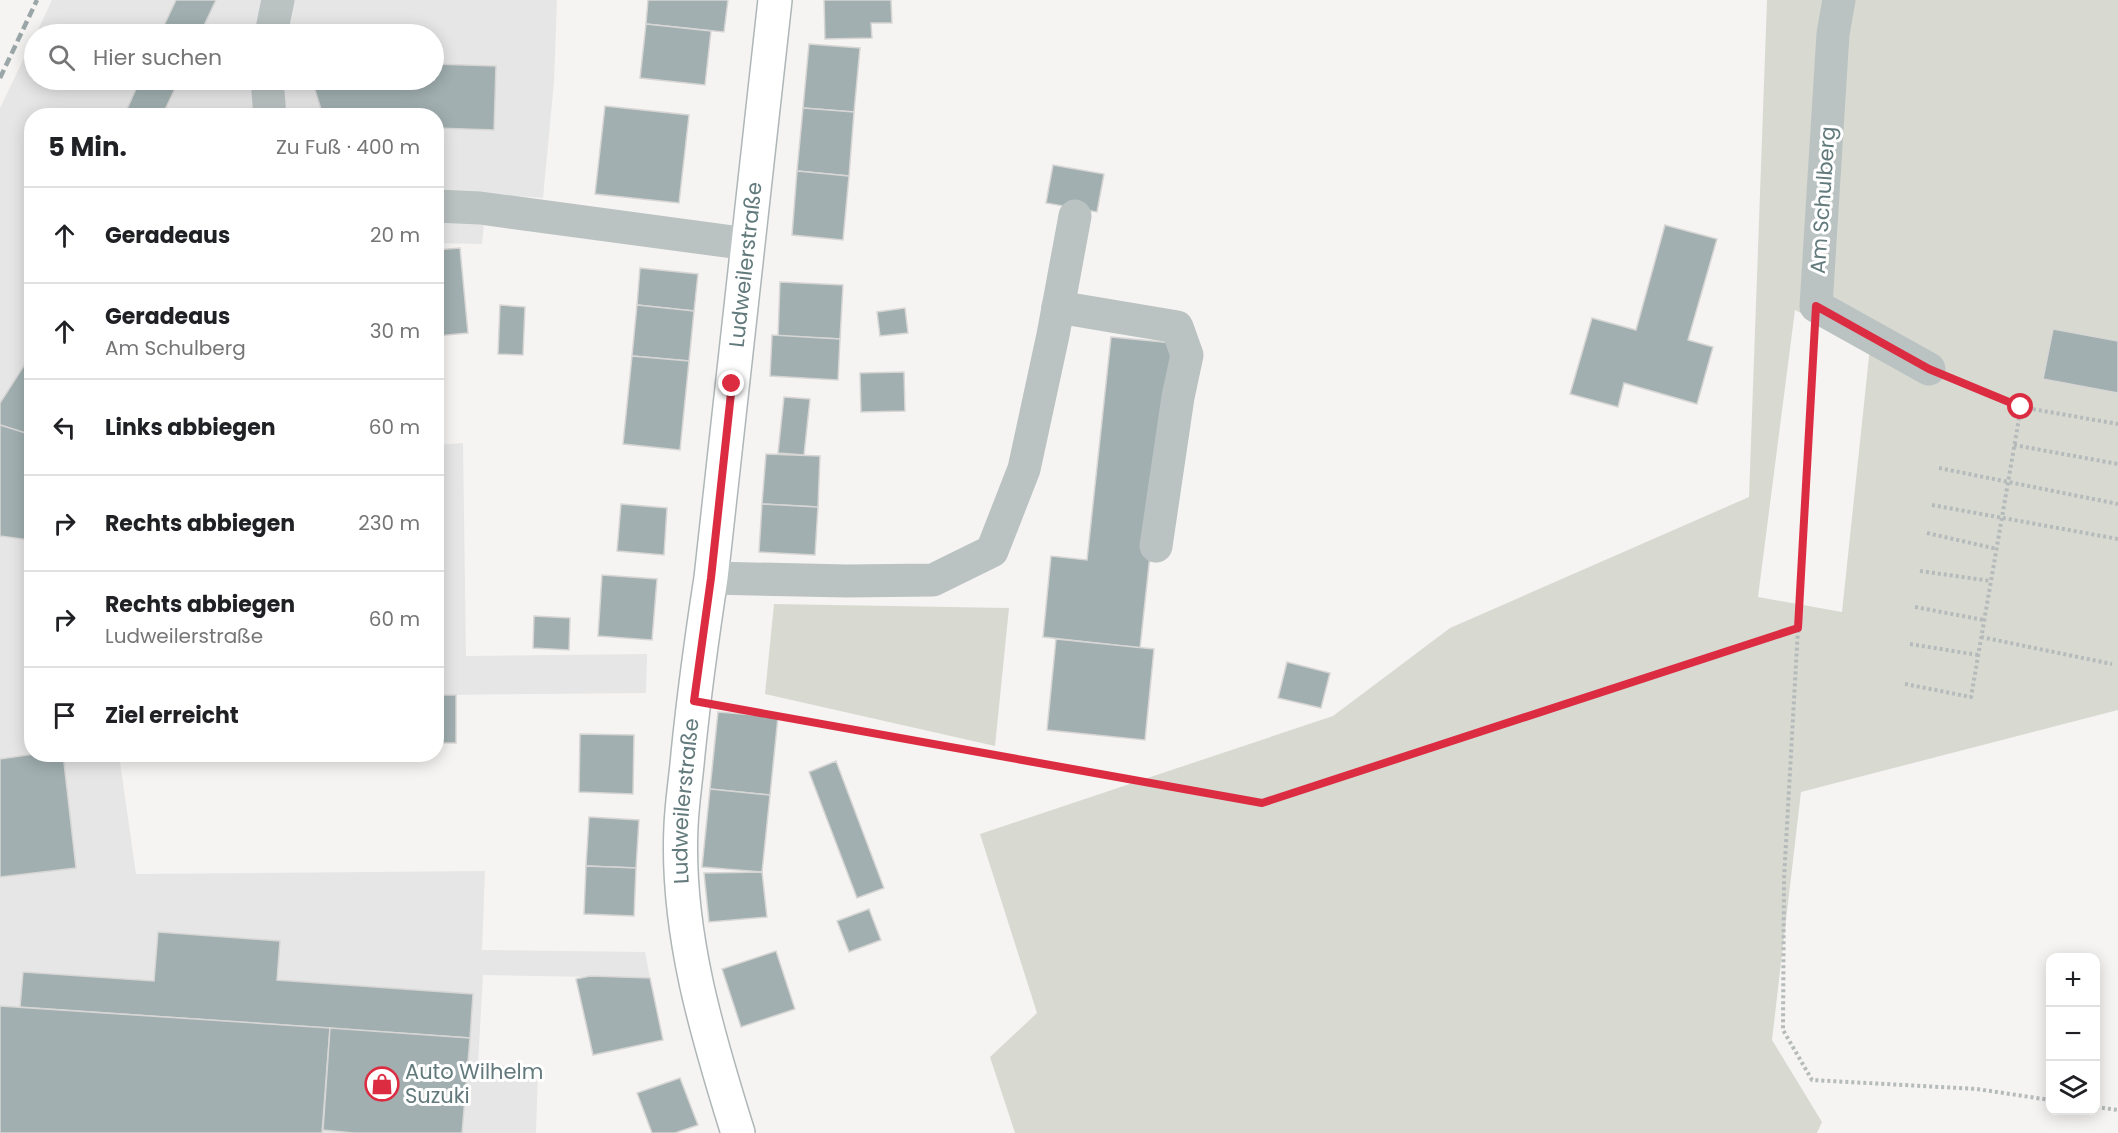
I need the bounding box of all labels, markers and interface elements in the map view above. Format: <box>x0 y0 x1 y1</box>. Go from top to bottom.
search box <box>24 24 444 90</box>
icon: search <box>45 41 78 74</box>
text: Hier suchen <box>93 42 222 73</box>
street label: Am Schulberg <box>1803 125 1842 275</box>
text: 5 Min. <box>48 129 127 165</box>
text: Zu Fuß · 400 m <box>276 133 420 161</box>
street label: Ludweilerstraße <box>722 180 769 349</box>
icon: ahead <box>48 219 81 252</box>
text: Geradeaus <box>105 220 230 251</box>
text: 20 m <box>370 221 420 249</box>
text: Geradeaus <box>105 301 230 332</box>
icon: ahead <box>48 315 81 348</box>
text: 30 m <box>370 317 420 345</box>
text: Am Schulberg <box>105 334 246 362</box>
route end <box>718 370 744 396</box>
route start <box>2007 393 2033 419</box>
icon: left <box>48 411 81 444</box>
text: Links abbiegen <box>105 412 276 443</box>
text: 60 m <box>369 413 420 441</box>
icon: right <box>48 507 81 540</box>
text: Rechts abbiegen <box>105 508 295 539</box>
text: 230 m <box>358 509 420 537</box>
text: Rechts abbiegen <box>105 589 295 620</box>
icon: right <box>48 603 81 636</box>
text: 60 m <box>369 605 420 633</box>
text: Ludweilerstraße <box>105 622 263 650</box>
icon: arrive <box>48 699 81 732</box>
text: Ziel erreicht <box>105 700 239 731</box>
street label: Ludweilerstraße <box>665 717 706 885</box>
map controls <box>2046 953 2100 1115</box>
button: + <box>2046 953 2100 1007</box>
button: − <box>2046 1007 2100 1061</box>
place label: Auto Wilhelm Suzuki <box>405 1057 543 1110</box>
button: layers <box>2046 1061 2100 1115</box>
shop icon: Auto Wilhelm Suzuki <box>364 1066 400 1102</box>

